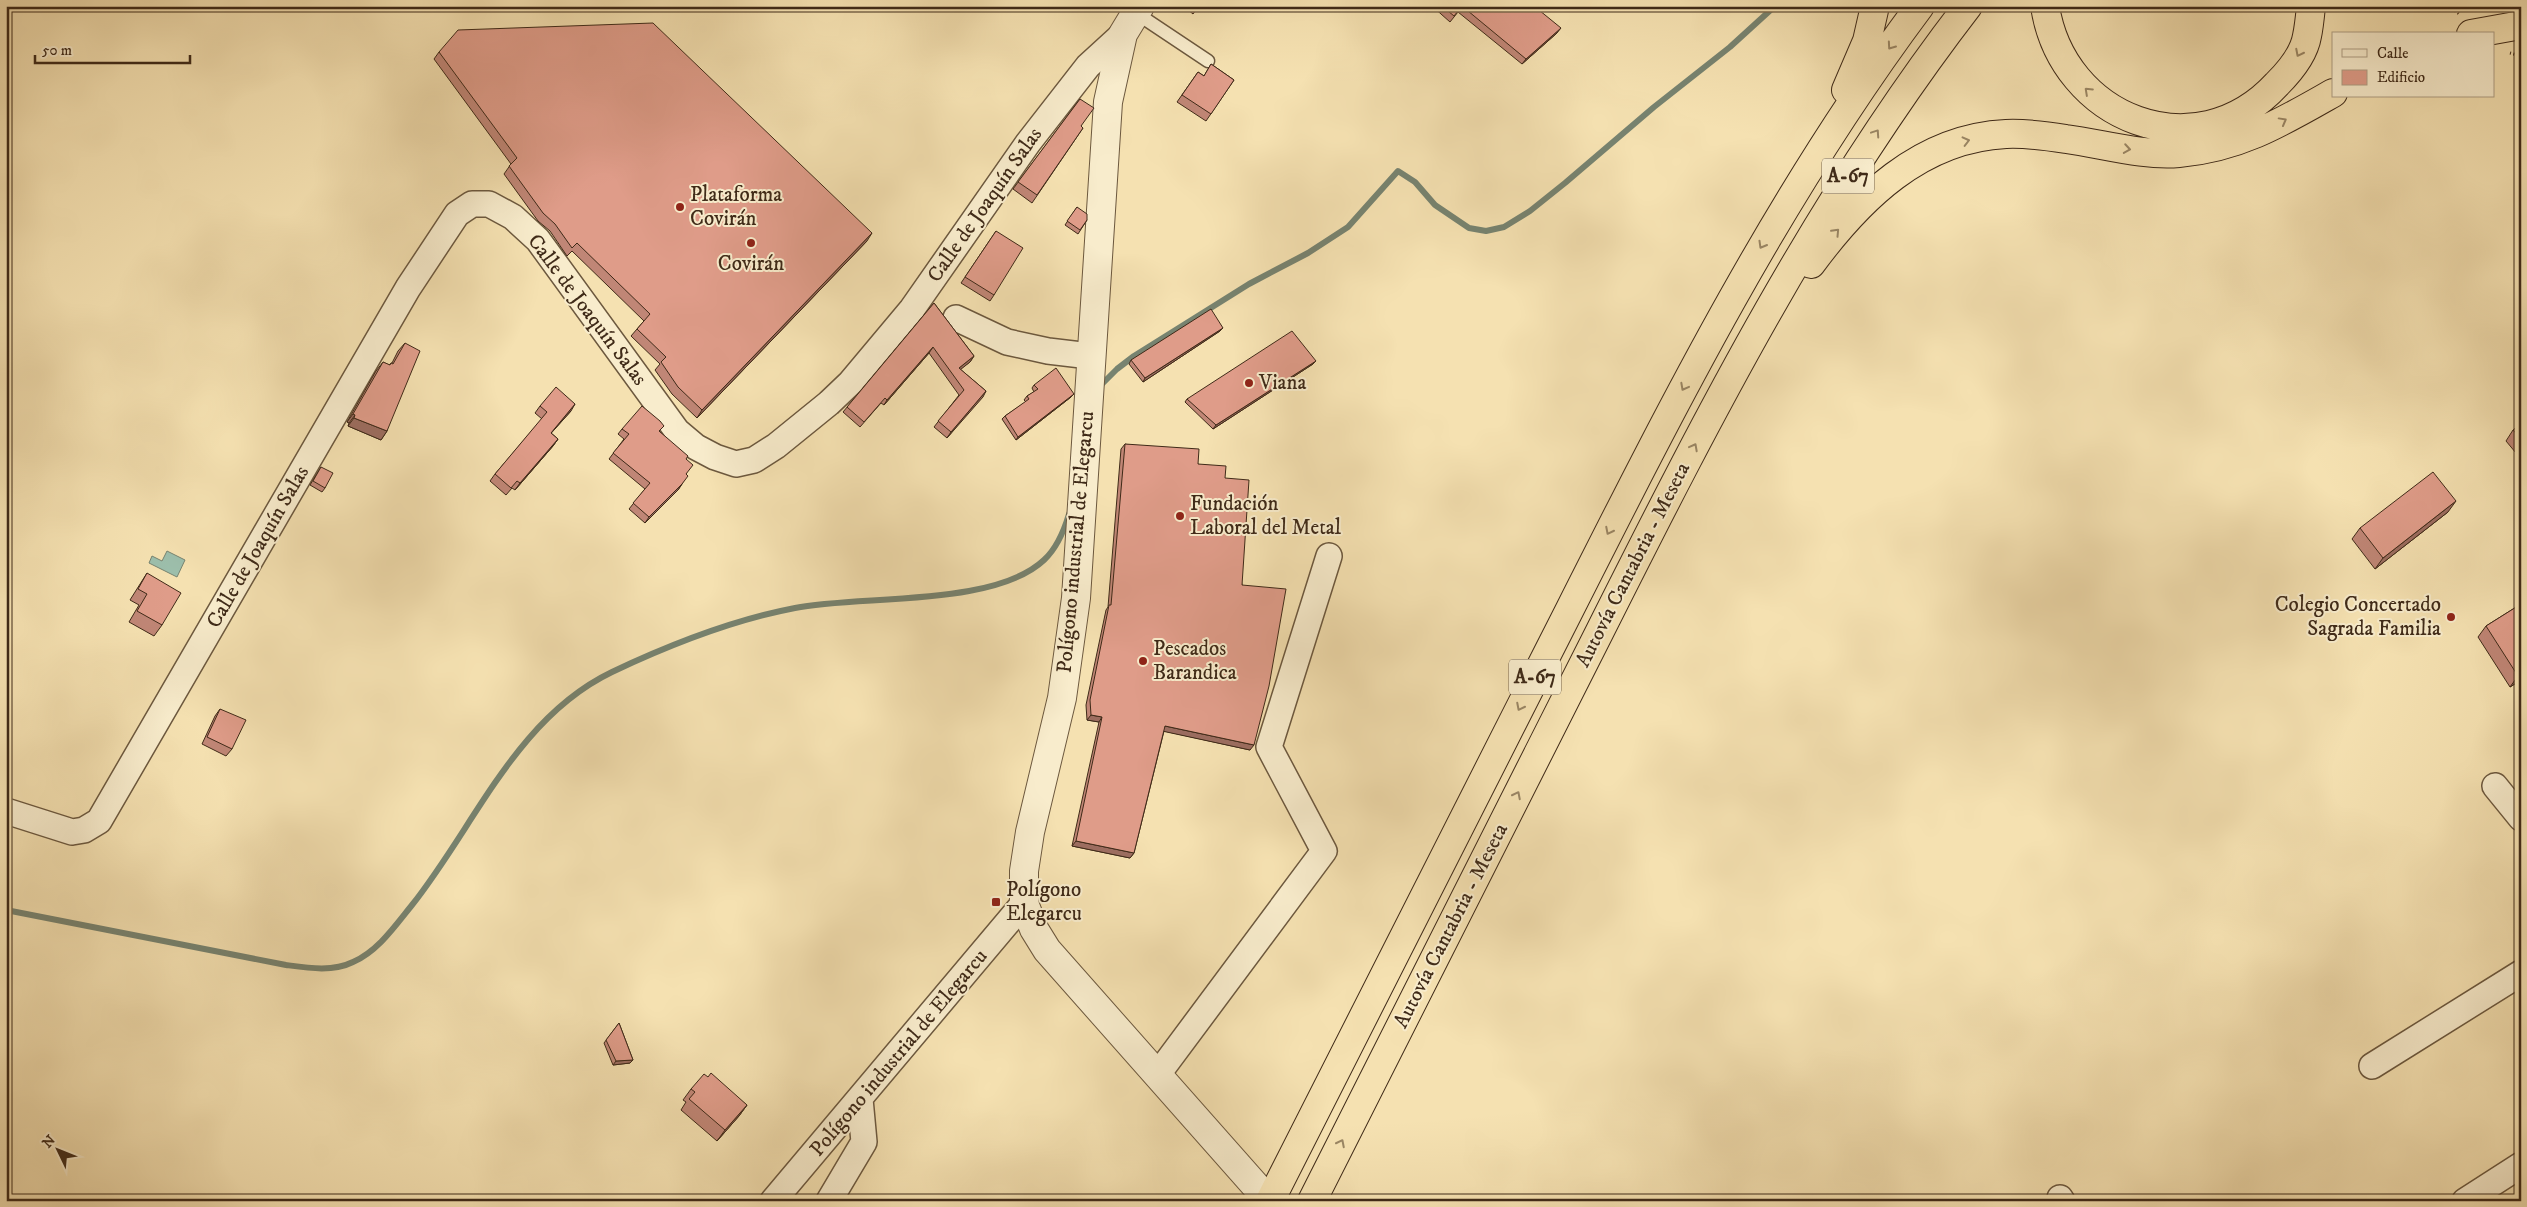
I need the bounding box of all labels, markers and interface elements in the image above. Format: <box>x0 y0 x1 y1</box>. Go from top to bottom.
scale bar <box>35 32 190 64</box>
legend <box>2332 32 2494 98</box>
one-way arrow <box>1888 40 1897 49</box>
text: 50 m <box>42 41 72 60</box>
text: Calle <box>2377 44 2409 63</box>
one-way arrow <box>2295 48 2305 57</box>
text: Edificio <box>2377 68 2425 87</box>
one-way arrow <box>2085 88 2094 97</box>
one-way arrow <box>2278 117 2287 127</box>
street label: Calle de Joaquín Salas <box>922 123 1048 287</box>
one-way arrow <box>1870 129 1879 139</box>
one-way arrow <box>1961 136 1969 146</box>
one-way arrow <box>2122 143 2131 153</box>
road number: A-67 <box>1822 158 1874 194</box>
place label: Plataforma Covirán <box>690 182 782 232</box>
marker: Plataforma Covirán <box>674 201 686 213</box>
street label: Calle de Joaquín Salas <box>522 229 652 391</box>
one-way arrow <box>1830 229 1839 238</box>
marker: Covirán <box>745 237 757 249</box>
one-way arrow <box>1759 239 1769 248</box>
place label: Covirán <box>718 251 784 277</box>
place label: Viana <box>1258 370 1306 396</box>
marker: Viana <box>1243 377 1255 389</box>
one-way arrow <box>1680 381 1690 390</box>
street label: Polígono industrial de Elegarcu <box>1052 410 1100 674</box>
one-way arrow <box>1688 443 1698 452</box>
street label: Autovía Cantabria - Meseta <box>1570 458 1696 672</box>
street label: Calle de Joaquín Salas <box>201 461 315 633</box>
place label: Fundación Laboral del Metal <box>1190 491 1342 541</box>
marker: Fundación Laboral del Metal <box>1174 510 1186 522</box>
one-way arrow <box>1605 526 1615 535</box>
place label: Colegio Concertado Sagrada Familia <box>2275 592 2441 642</box>
marker: Colegio Concertado Sagrada Familia <box>2445 611 2457 623</box>
place label: Pescados Barandica <box>1153 636 1237 686</box>
marker: Pescados Barandica <box>1137 655 1149 667</box>
road number: A-67 <box>1509 660 1561 694</box>
one-way arrow <box>1516 702 1526 711</box>
one-way arrow <box>1511 791 1521 800</box>
street label: Autovía Cantabria - Meseta <box>1388 819 1514 1033</box>
place label: Polígono Elegarcu <box>1006 877 1082 927</box>
marker: Polígono Elegarcu <box>990 896 1002 908</box>
street label: Polígono industrial de Elegarcu <box>805 944 993 1162</box>
north arrow <box>32 1124 82 1174</box>
text: N <box>39 1131 60 1152</box>
one-way arrow <box>1335 1139 1346 1148</box>

